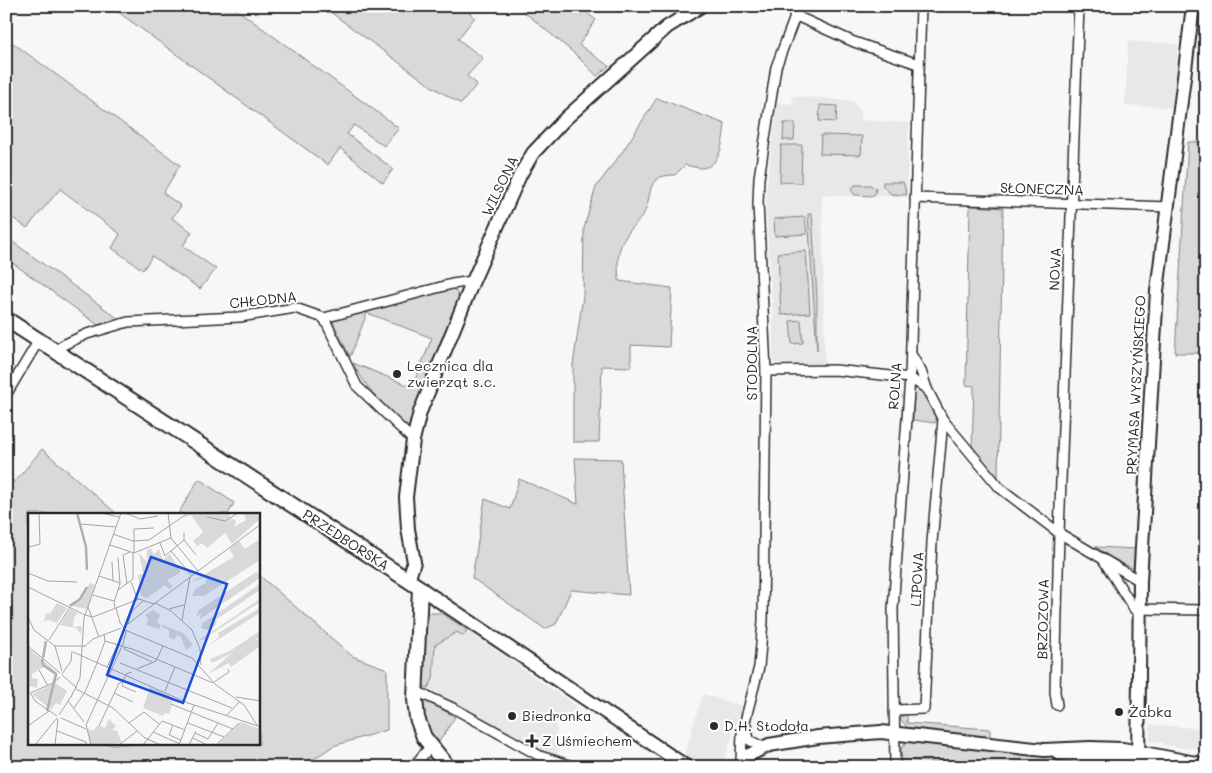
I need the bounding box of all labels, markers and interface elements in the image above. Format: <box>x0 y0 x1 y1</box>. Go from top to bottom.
street label: WILSONA <box>477 153 522 219</box>
street label: SŁONECZNA <box>1000 178 1084 199</box>
street label: NOWA <box>1044 247 1065 291</box>
street label: CHŁODNA <box>228 287 298 312</box>
street label: PRYMASA WYSZYŃSKIEGO <box>1121 295 1150 475</box>
street label: STODOLNA <box>742 326 761 400</box>
place label: Lecznica dla zwierząt s.c. <box>407 356 496 391</box>
street label: ROLNA <box>883 362 906 410</box>
marker: Lecznica dla zwierząt s.c. <box>391 368 403 380</box>
street label: PRZEDBORSKA <box>299 505 393 575</box>
inset map <box>28 513 260 746</box>
street label: LIPOWA <box>906 551 927 607</box>
street label: BRZOZOWA <box>1032 578 1053 659</box>
place label: Żabka <box>1129 702 1172 721</box>
place label: Biedronka <box>522 706 592 725</box>
marker: Żabka <box>1113 706 1125 718</box>
marker: Biedronka <box>506 710 518 722</box>
place label: D.H. Stodoła <box>724 716 809 735</box>
marker: D.H. Stodoła <box>708 720 720 732</box>
place label: Z Uśmiechem <box>542 731 632 750</box>
marker: Z Uśmiechem <box>526 735 538 747</box>

